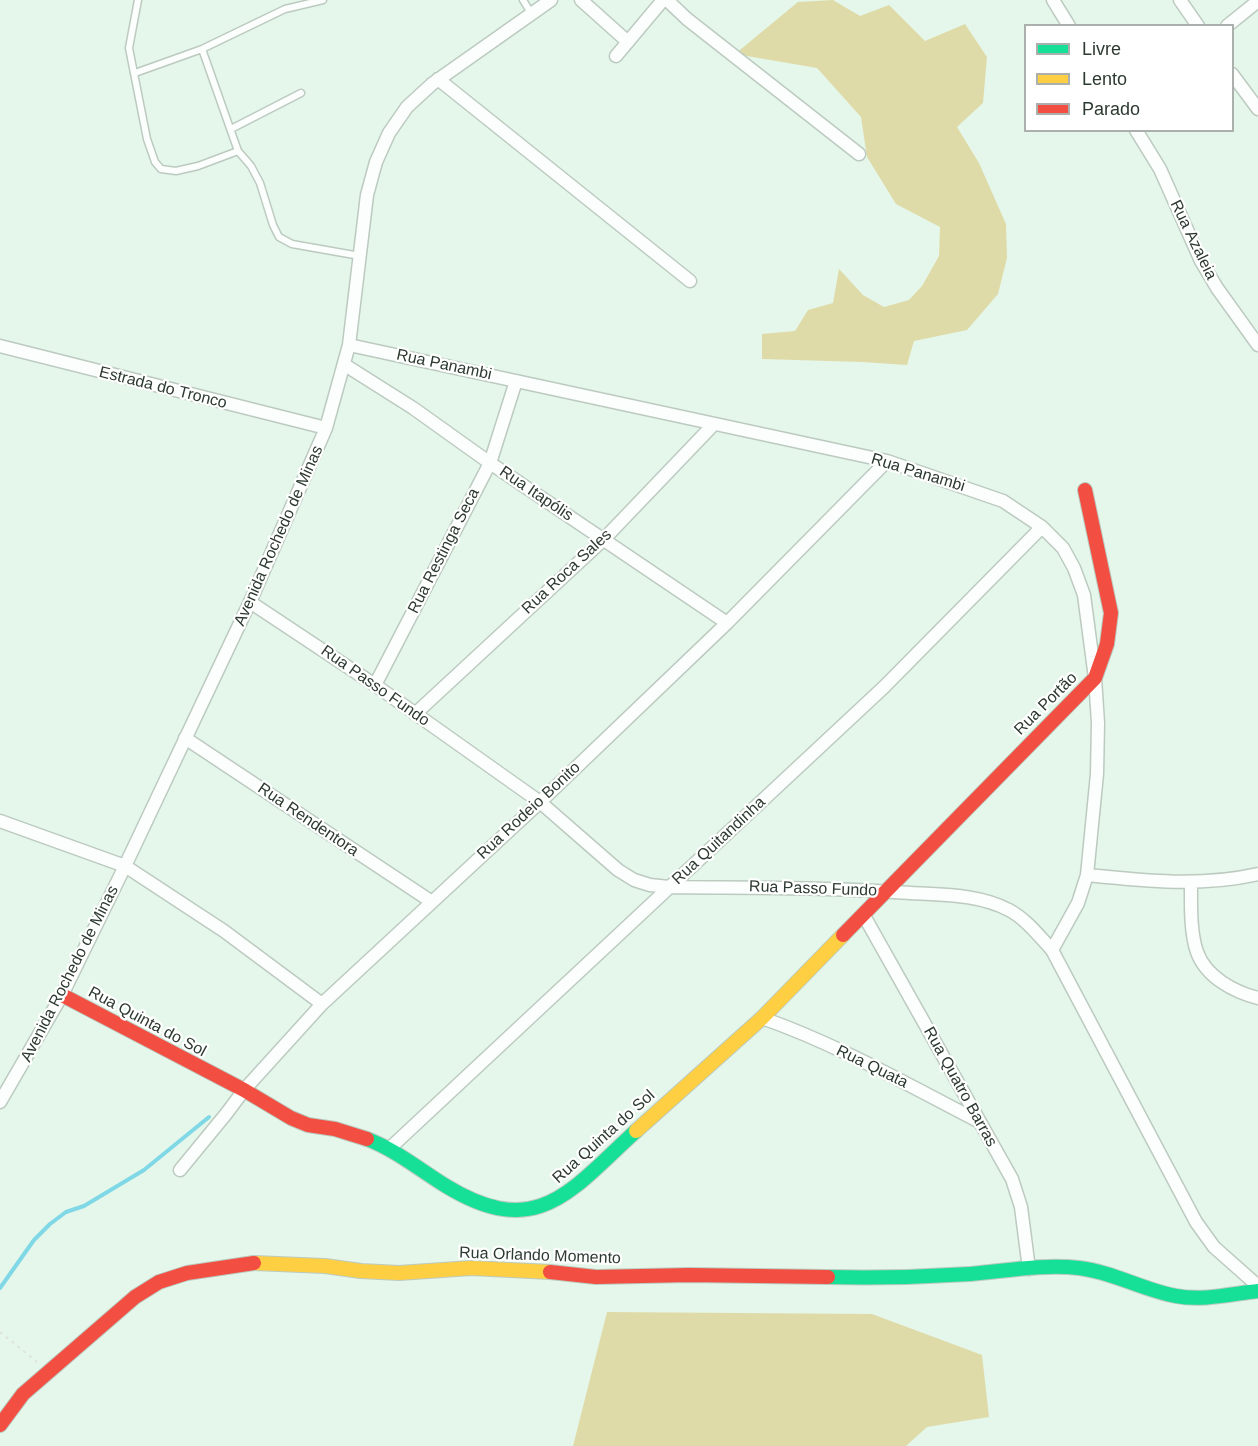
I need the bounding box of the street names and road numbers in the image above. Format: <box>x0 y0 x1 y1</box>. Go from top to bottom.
street label: Rua Azaleia <box>1165 197 1221 283</box>
street label: Rua Panambi <box>395 346 493 384</box>
street label: Estrada do Tronco <box>97 363 229 413</box>
street label: Avenida Rochedo de Minas <box>230 443 328 629</box>
street label: Rua Panambi <box>869 450 967 496</box>
street label: Rua Itapólis <box>496 462 576 526</box>
street label: Rua Restinga Seca <box>404 485 484 617</box>
street label: Rua Roca Sales <box>518 526 616 618</box>
street label: Rua Passo Fundo <box>317 641 433 731</box>
street label: Rua Portão <box>1011 669 1081 739</box>
street label: Rua Rodeio Bonito <box>473 758 585 864</box>
street label: Rua Rendentora <box>254 779 362 861</box>
street label: Rua Quitandinha <box>669 793 769 889</box>
street label: Rua Passo Fundo <box>749 877 877 901</box>
street label: Avenida Rochedo de Minas <box>17 883 123 1065</box>
street label: Rua Quinta do Sol <box>85 983 209 1061</box>
street label: Rua Quatro Barras <box>919 1024 1001 1150</box>
street label: Rua Quata <box>833 1041 911 1093</box>
street label: Rua Quinta do Sol <box>549 1086 659 1188</box>
street label: Rua Orlando Momento <box>459 1244 621 1268</box>

